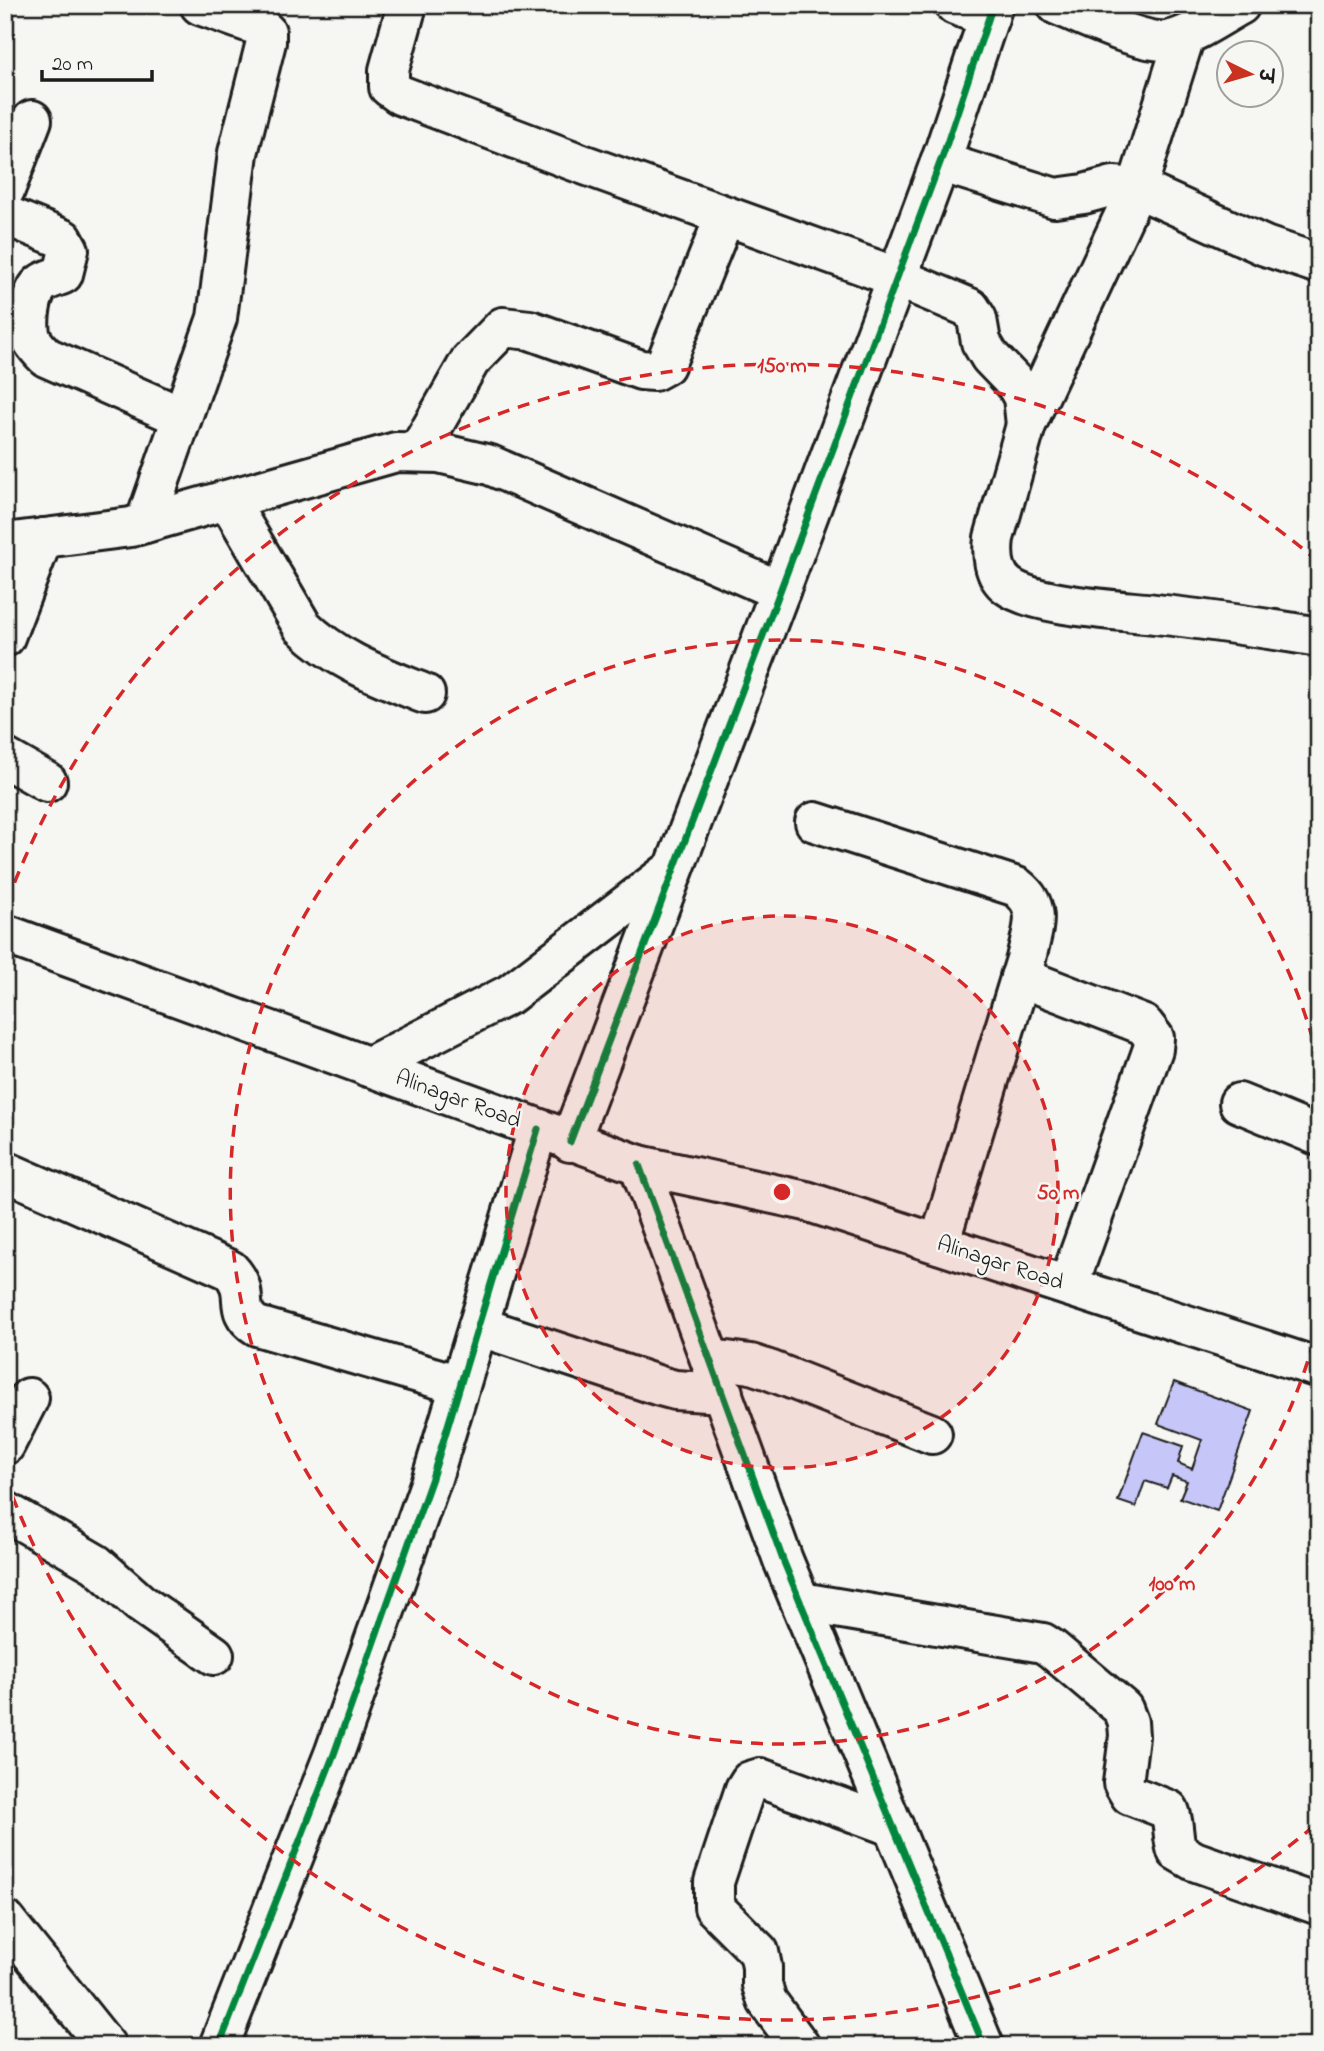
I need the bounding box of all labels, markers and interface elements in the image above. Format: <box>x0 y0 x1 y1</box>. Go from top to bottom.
scale bar <box>42 38 152 82</box>
north arrow <box>1216 38 1286 108</box>
text: 20 m <box>52 50 93 80</box>
text: उ <box>1250 66 1279 85</box>
text: 150 m <box>757 352 807 382</box>
street label: Alinagar Road <box>390 1062 526 1139</box>
text: 50 m <box>1037 1179 1079 1209</box>
centre of rings <box>770 1180 794 1204</box>
street label: Alinagar Road <box>932 1228 1068 1301</box>
text: 100 m <box>1149 1570 1195 1600</box>

